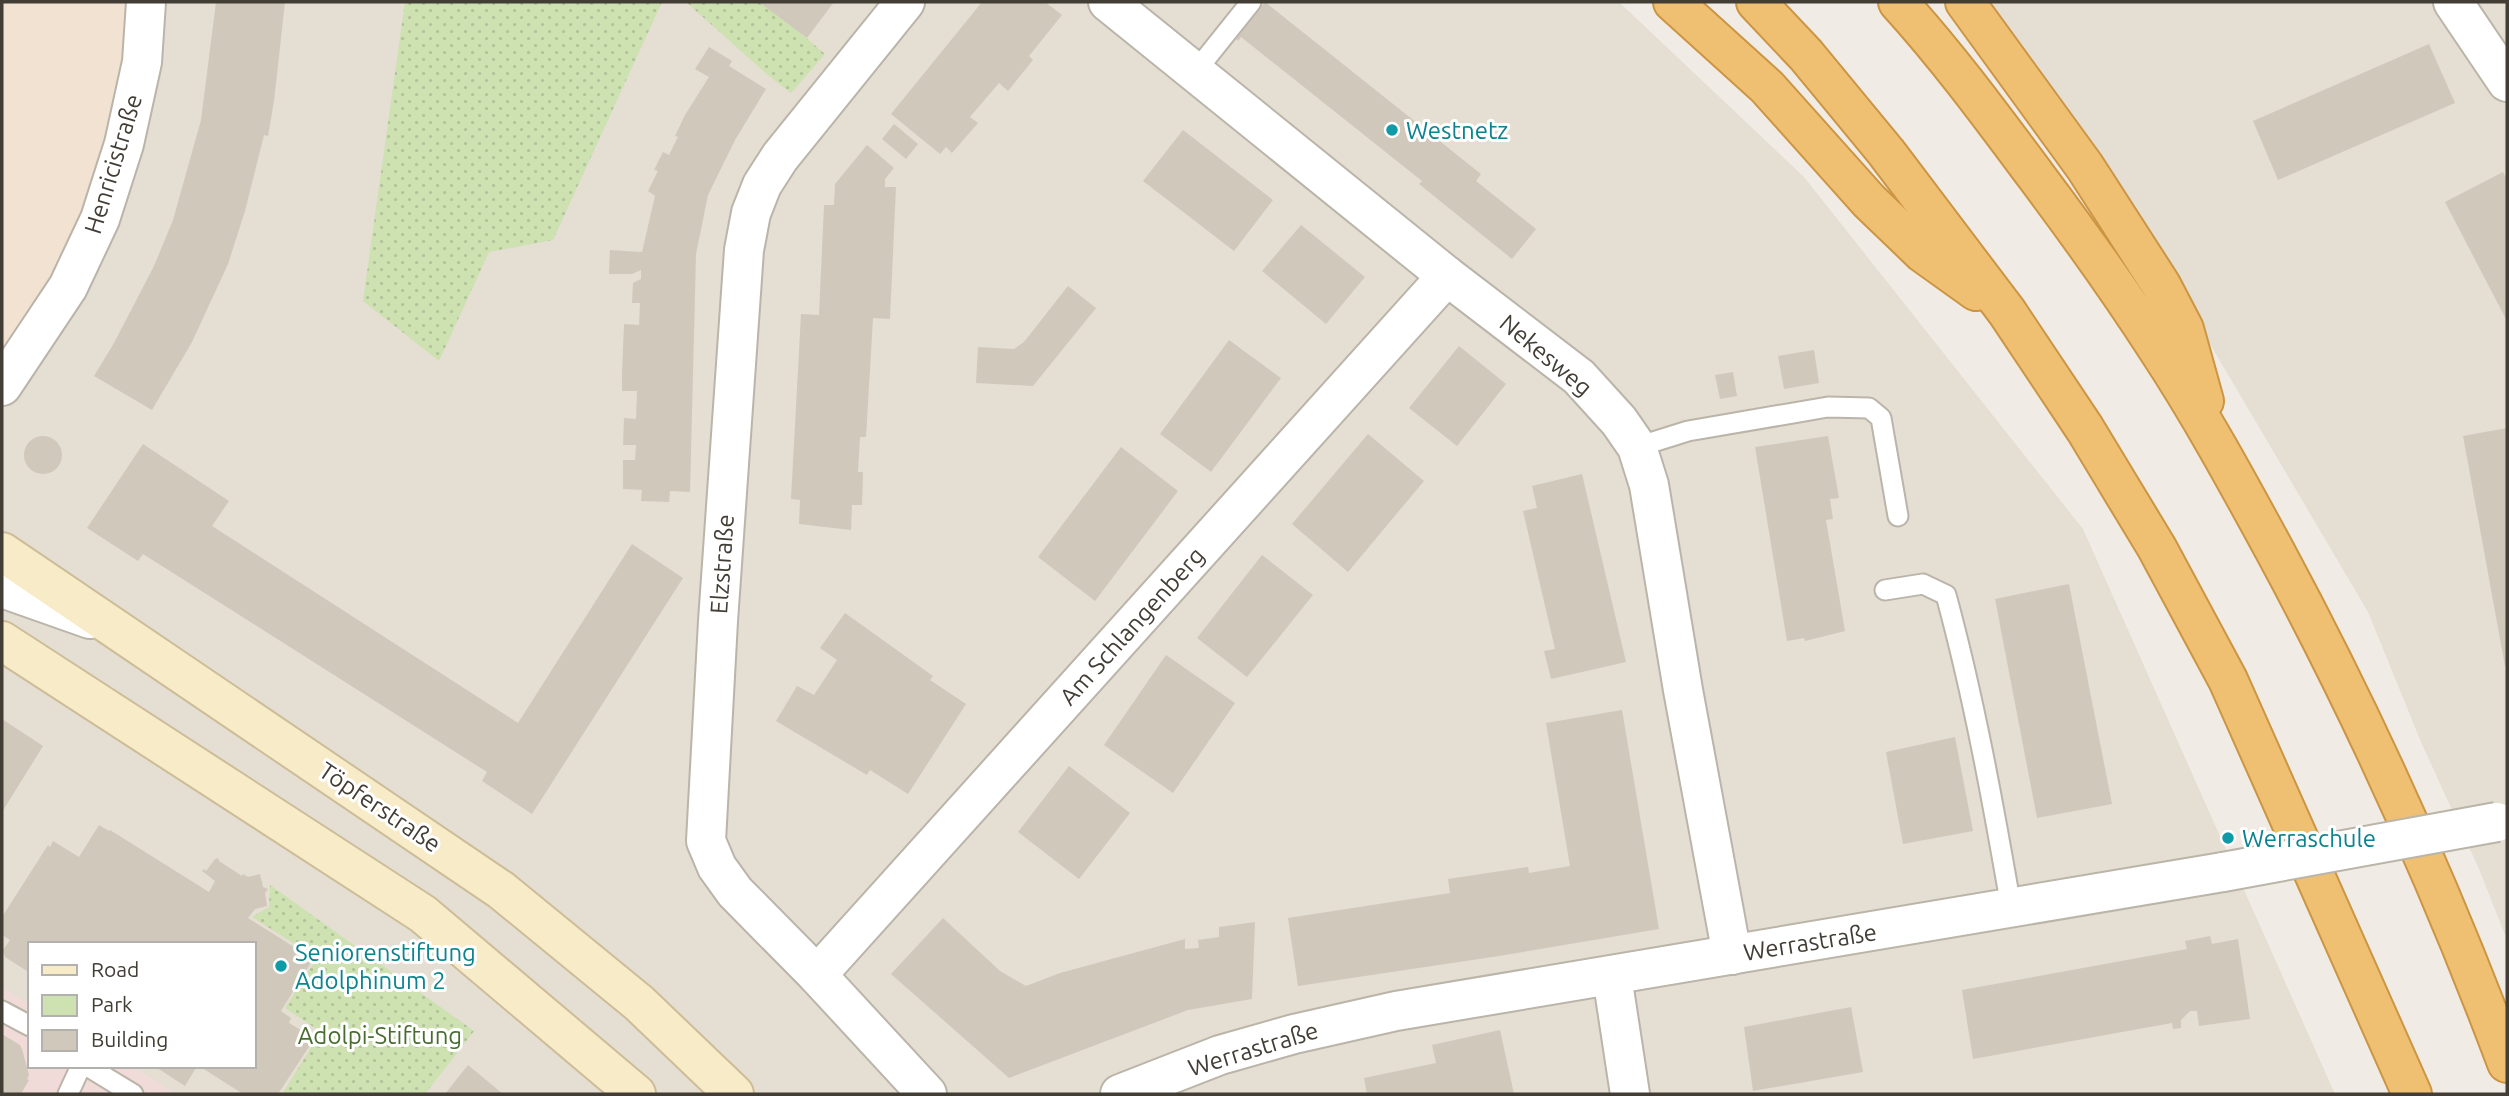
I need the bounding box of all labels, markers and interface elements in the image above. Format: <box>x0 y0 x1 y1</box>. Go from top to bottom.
street label: Henricistraße <box>79 91 147 237</box>
place label: Westnetz <box>1406 117 1508 144</box>
marker: Westnetz <box>1384 122 1400 138</box>
street label: Nekesweg <box>1495 309 1597 401</box>
street label: Elzstraße <box>705 513 739 615</box>
street label: Am Schlangenberg <box>1054 542 1210 710</box>
street label: Töpferstraße <box>314 756 446 858</box>
place label: Werraschule <box>2242 825 2376 852</box>
marker: Werraschule <box>2220 830 2236 846</box>
street label: Werrastraße <box>1741 918 1879 966</box>
place label: Seniorenstiftung Adolphinum 2 <box>295 939 476 994</box>
legend <box>28 942 256 1068</box>
text: Road <box>91 957 139 981</box>
marker: Seniorenstiftung Adolphinum 2 <box>273 958 289 974</box>
text: Park <box>91 992 133 1016</box>
street label: Werrastraße <box>1185 1016 1321 1082</box>
park label: Adolpi-Stiftung <box>298 1022 462 1049</box>
text: Building <box>91 1027 168 1051</box>

